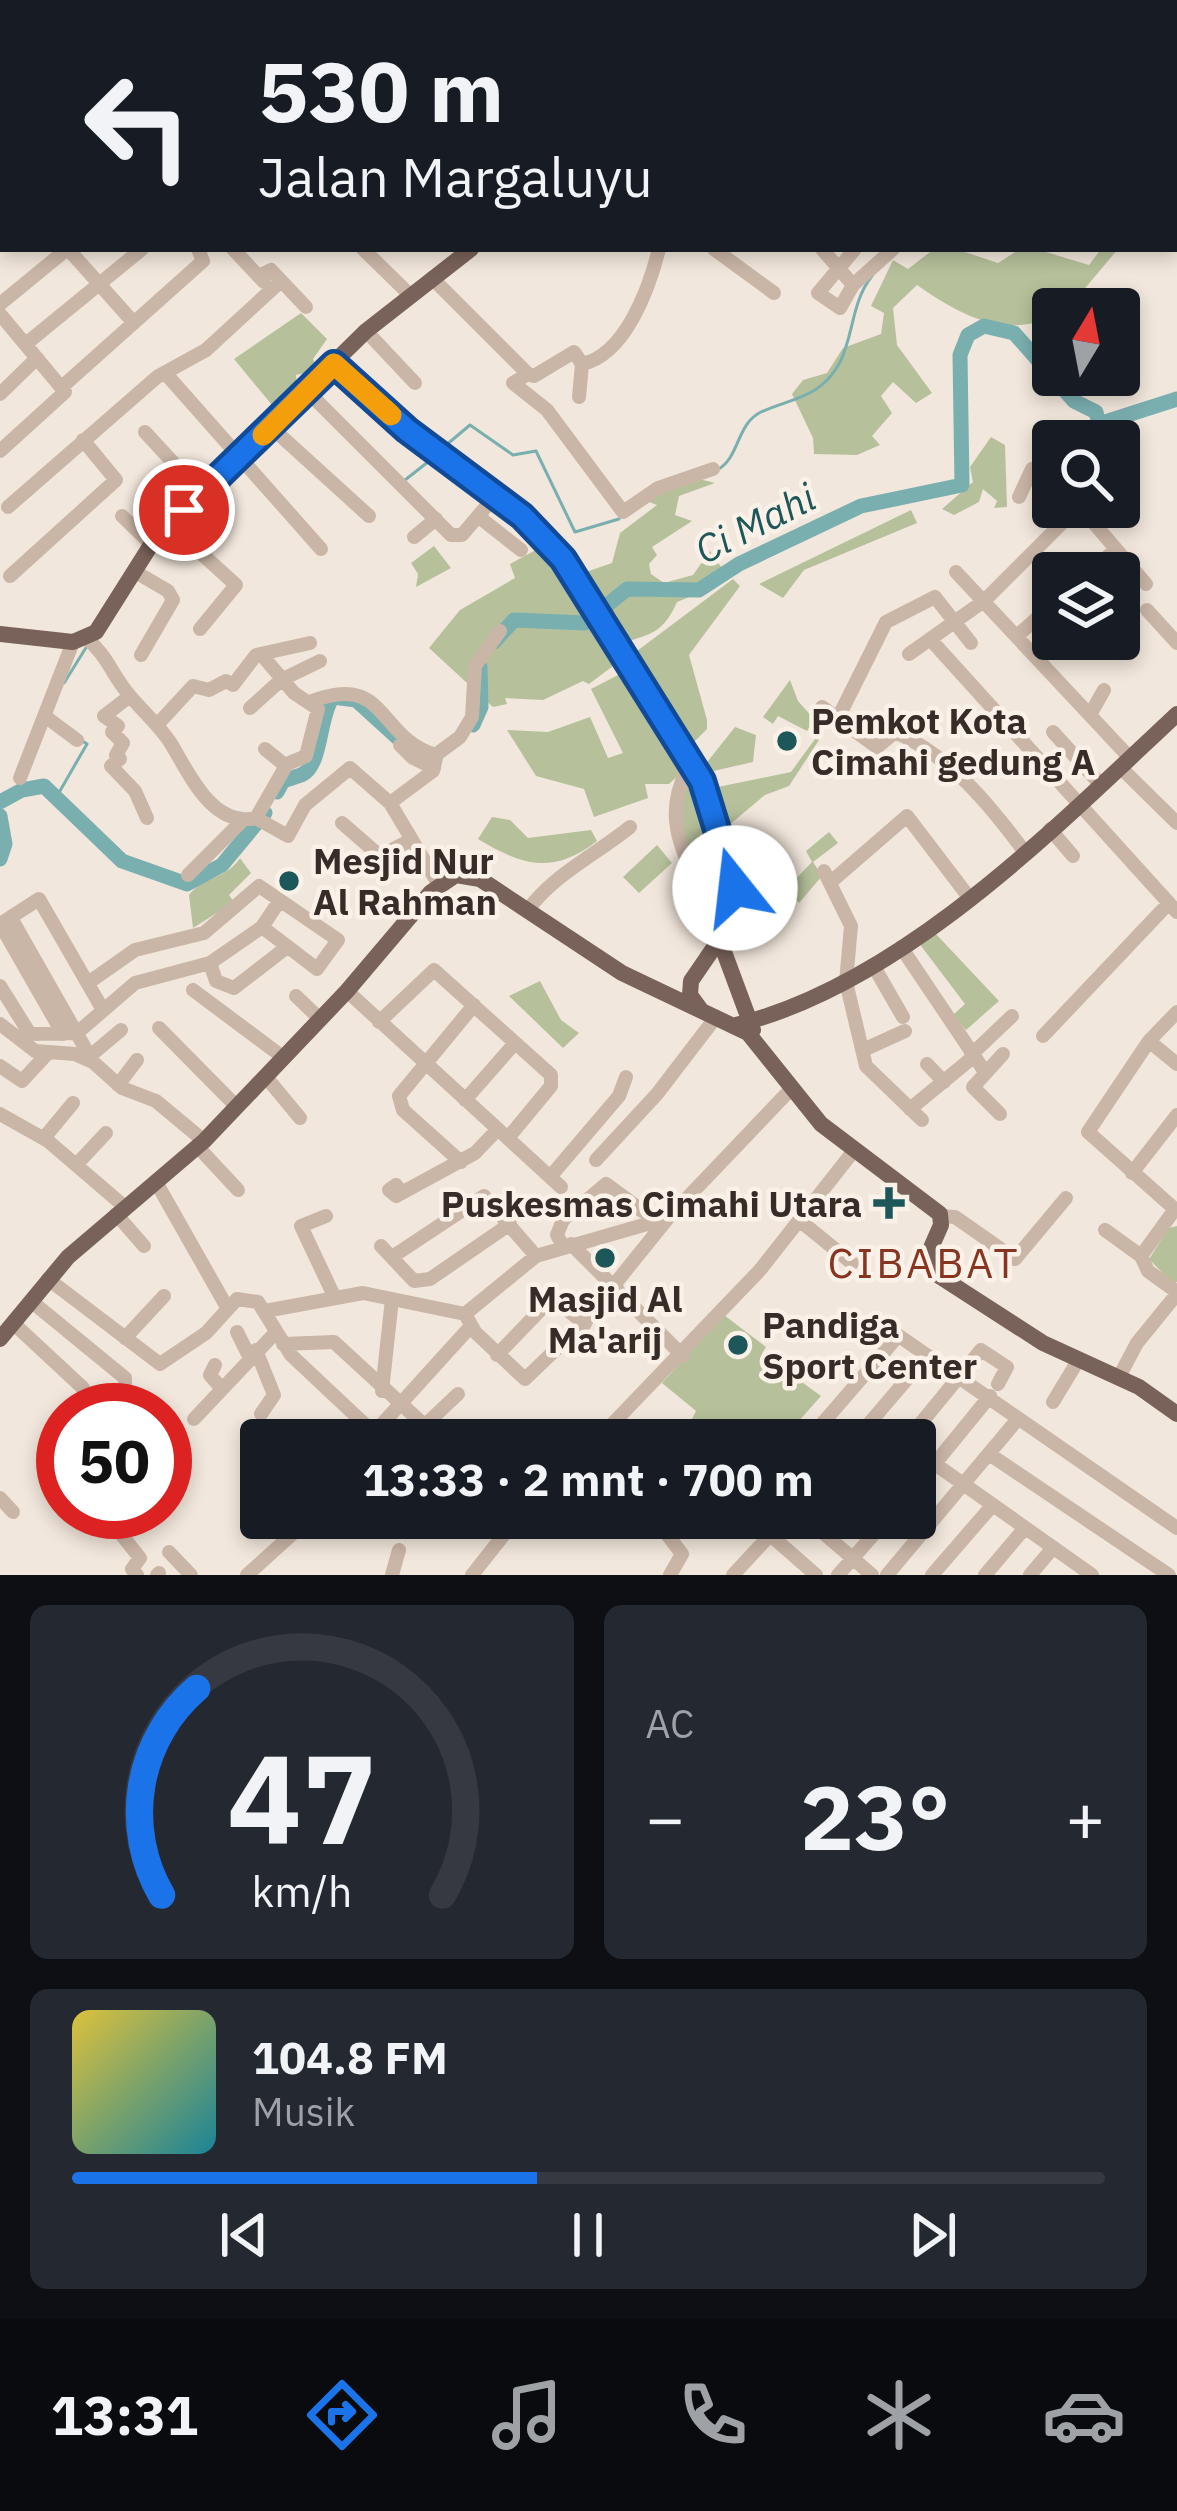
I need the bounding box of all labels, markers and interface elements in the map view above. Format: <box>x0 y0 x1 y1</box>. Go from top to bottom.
text: 530 m <box>258 36 504 145</box>
icon: left <box>60 48 216 204</box>
text: Jalan Margaluyu <box>258 142 653 212</box>
north arrow <box>1032 288 1140 396</box>
map controls <box>1032 288 1140 660</box>
button: search <box>1032 420 1140 528</box>
pin <box>133 459 235 561</box>
water label: Ci Mahi <box>686 471 825 575</box>
icon: arrive <box>151 477 217 543</box>
button: layers <box>1032 552 1140 660</box>
place label: Pemkot Kota Cimahi gedung A <box>811 697 1095 785</box>
marker: Pemkot Kota Cimahi gedung A <box>774 728 800 754</box>
position arrow <box>672 825 798 951</box>
place label: Mesjid Nur Al Rahman <box>313 837 497 925</box>
marker: Mesjid Nur Al Rahman <box>276 868 302 894</box>
place label: Puskesmas Cimahi Utara <box>441 1180 862 1227</box>
marker: Puskesmas Cimahi Utara <box>873 1187 905 1219</box>
district label: CIBABAT <box>827 1235 1021 1290</box>
marker: Masjid Al Ma'arij <box>592 1245 618 1271</box>
place label: Masjid Al Ma'arij <box>528 1275 682 1363</box>
place label: Pandiga Sport Center <box>762 1301 977 1389</box>
marker: Pandiga Sport Center <box>725 1332 751 1358</box>
speed limit sign: 50 <box>36 1383 192 1539</box>
text: 13:33 · 2 mnt · 700 m <box>362 1450 814 1508</box>
text: AC <box>646 1698 694 1749</box>
text: 47 <box>227 1716 377 1878</box>
text: 23° <box>800 1758 950 1875</box>
text: − <box>646 1774 685 1860</box>
text: + <box>1065 1774 1105 1860</box>
text: km/h <box>251 1863 352 1919</box>
text: 104.8 FM <box>252 2028 448 2086</box>
text: Musik <box>252 2086 355 2137</box>
icon: previous <box>211 2202 277 2268</box>
icon: pause <box>555 2202 621 2268</box>
icon: next <box>900 2202 966 2268</box>
icon: directions <box>300 2373 384 2457</box>
icon: music <box>485 2373 569 2457</box>
icon: phone <box>671 2373 755 2457</box>
icon: climate <box>857 2373 941 2457</box>
icon: car <box>1042 2373 1126 2457</box>
text: 13:31 <box>51 2380 198 2450</box>

